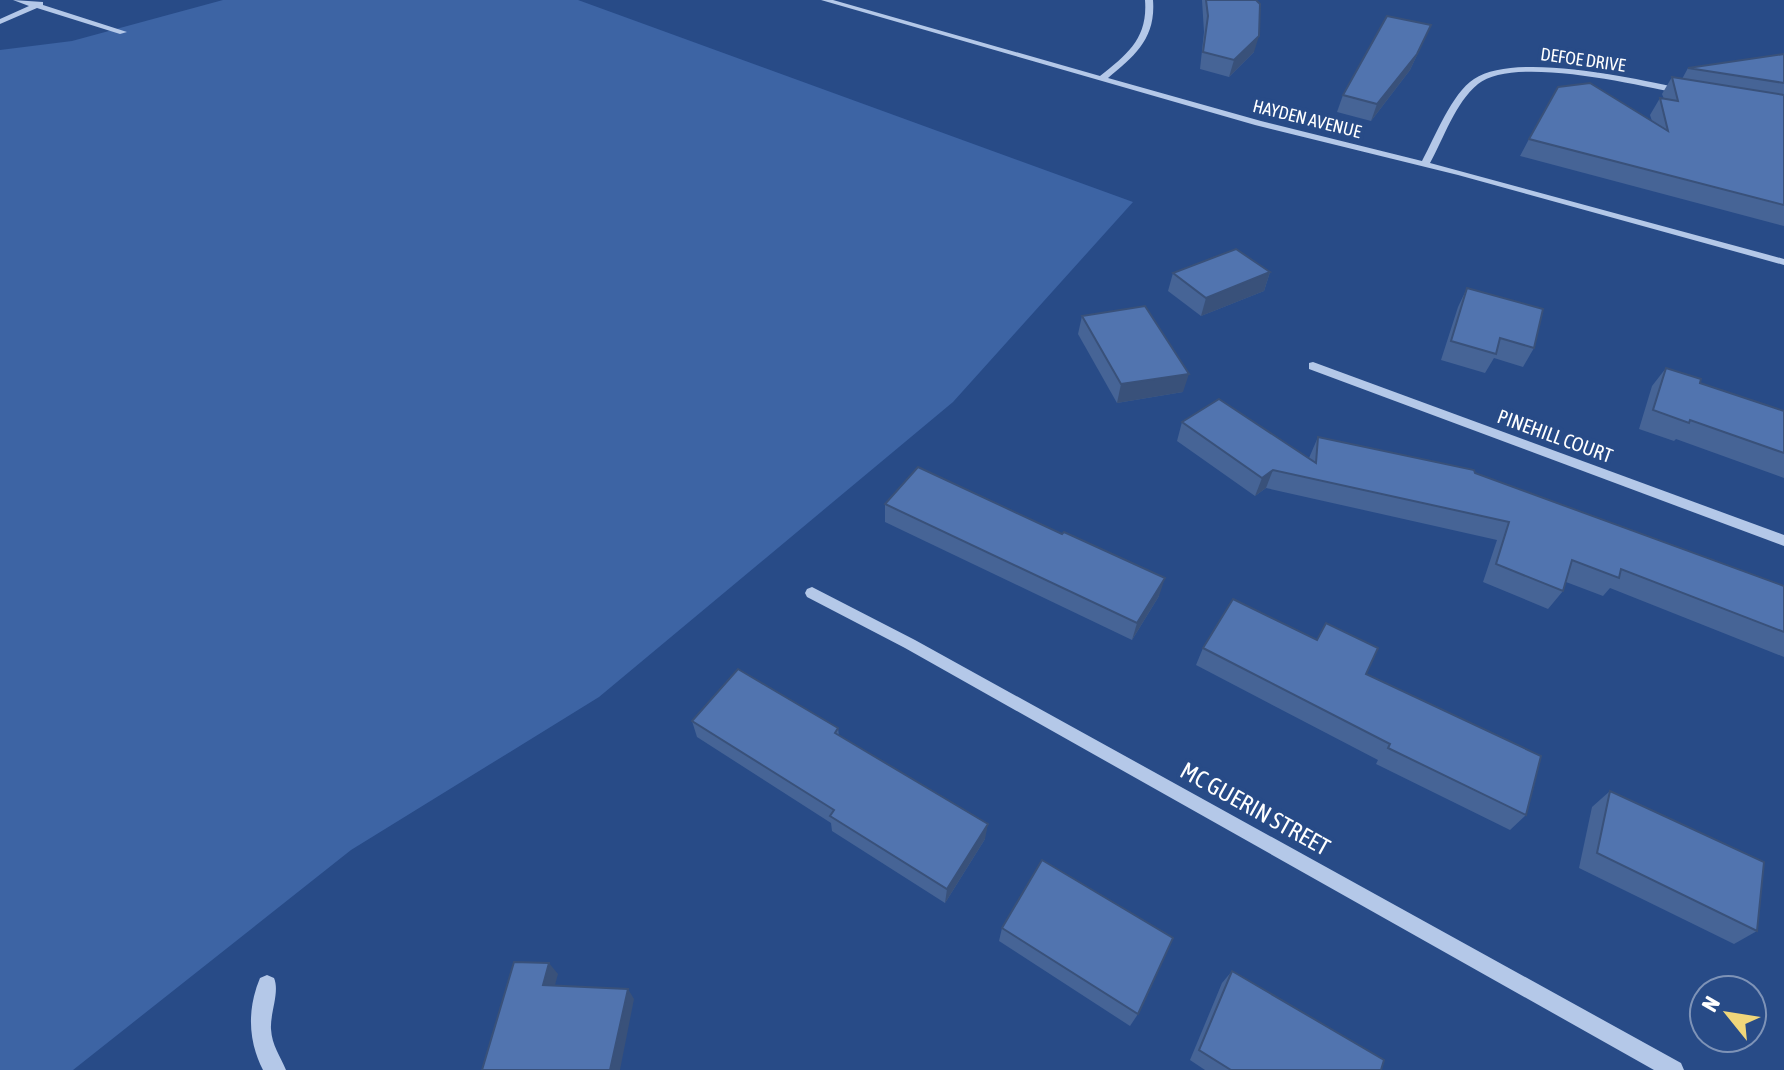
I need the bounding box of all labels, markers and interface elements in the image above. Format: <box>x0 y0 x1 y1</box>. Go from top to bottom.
street label: DEFOE DRIVE <box>1539 43 1627 76</box>
street label: HAYDEN AVENUE <box>1251 95 1364 142</box>
street label: PINEHILL COURT <box>1494 404 1616 467</box>
street label: MC GUERIN STREET <box>1176 756 1335 861</box>
north arrow <box>1688 974 1768 1054</box>
text: N <box>1696 992 1725 1016</box>

